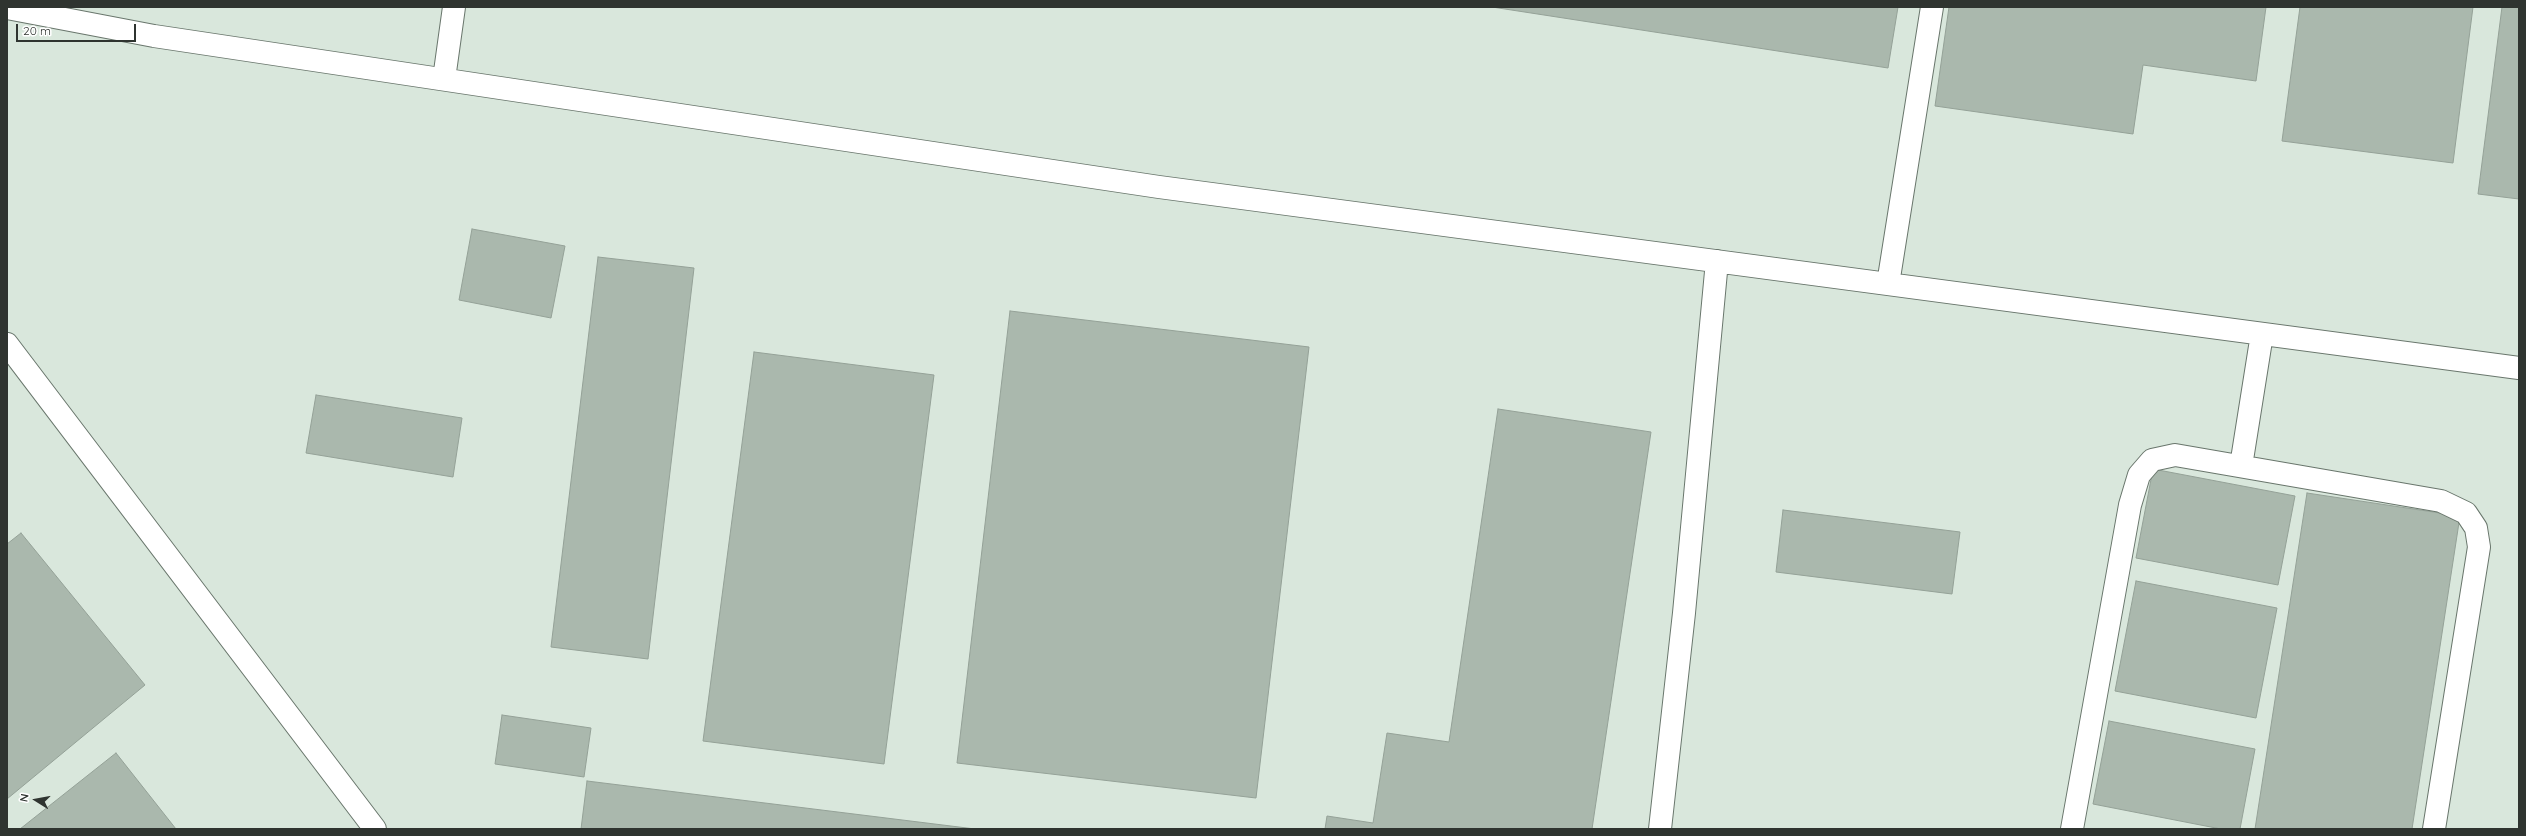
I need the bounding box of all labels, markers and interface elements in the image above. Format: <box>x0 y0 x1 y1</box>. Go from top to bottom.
scale bar <box>18 16 138 42</box>
text: 20 m <box>23 23 51 38</box>
north arrow <box>16 780 56 820</box>
text: N <box>17 792 32 803</box>

